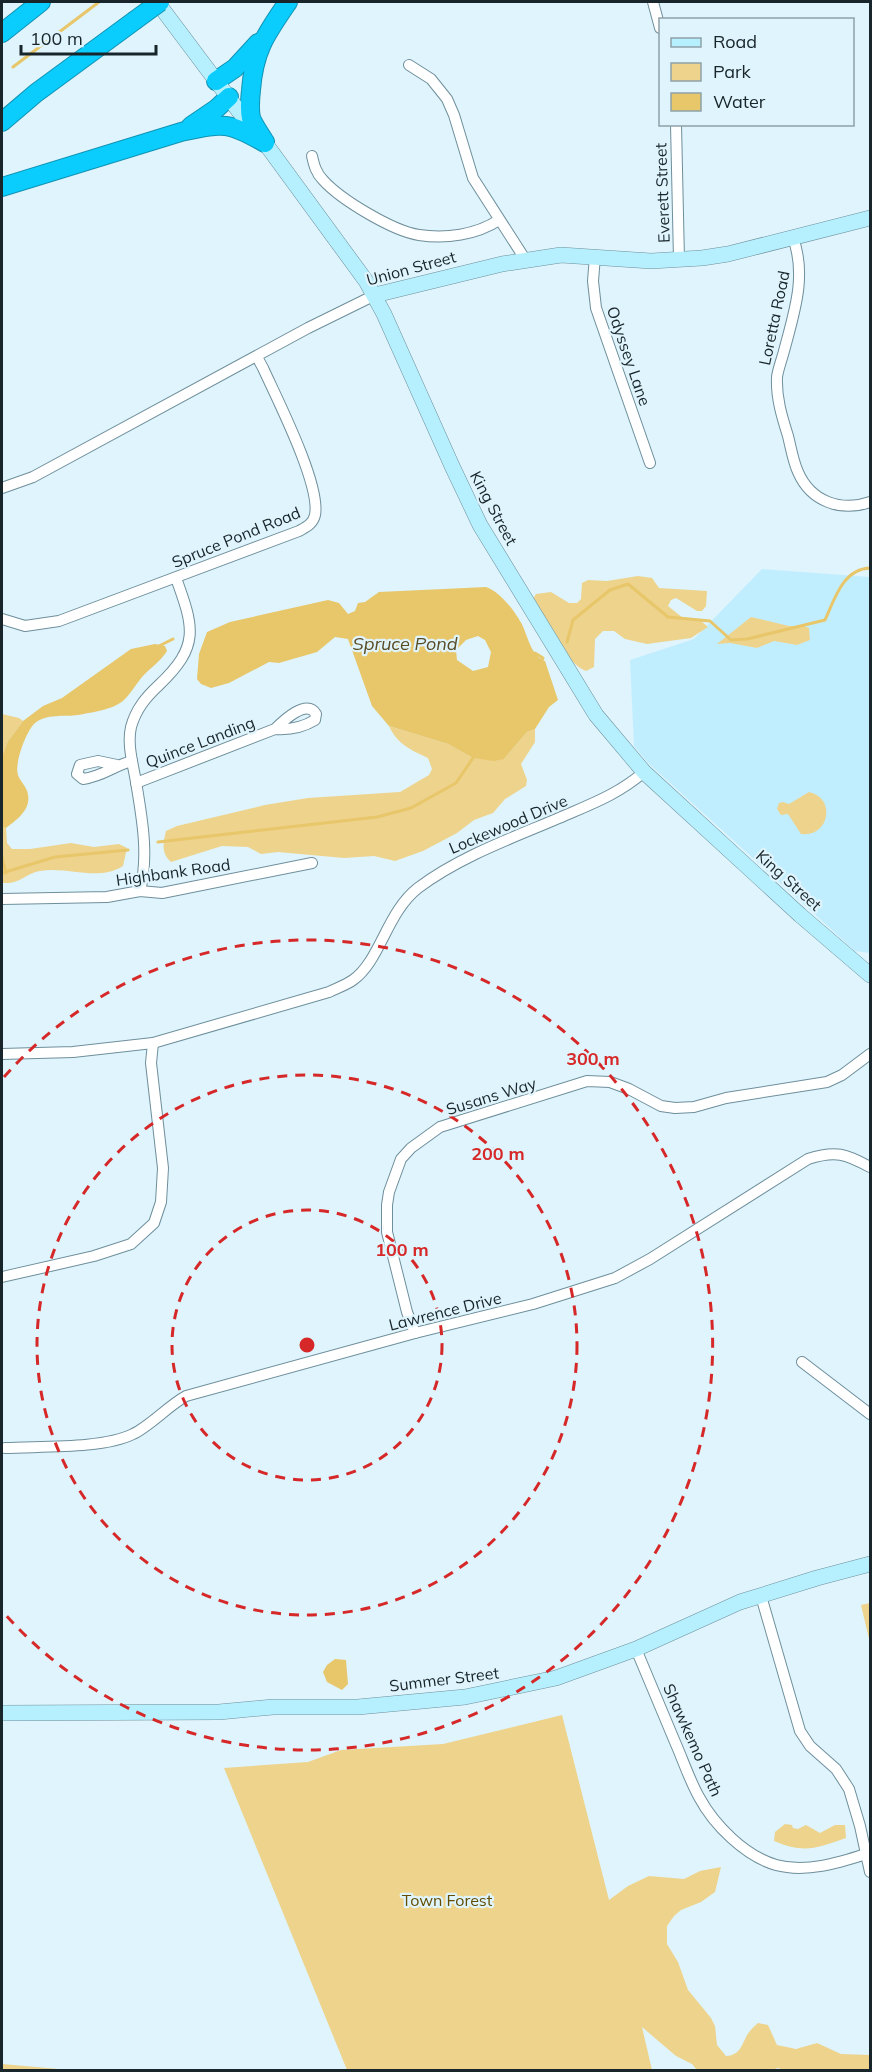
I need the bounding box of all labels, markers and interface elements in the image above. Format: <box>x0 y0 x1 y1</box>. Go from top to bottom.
scale bar <box>21 18 156 56</box>
legend <box>659 18 854 126</box>
text: 100 m <box>30 27 83 50</box>
text: Road <box>713 30 757 53</box>
text: Park <box>713 60 752 83</box>
text: Water <box>713 90 766 113</box>
street label: Everett Street <box>650 142 674 243</box>
street label: Union Street <box>364 246 458 290</box>
street label: Loretta Road <box>754 269 794 367</box>
street label: Odyssey Lane <box>603 304 655 408</box>
street label: King Street <box>466 467 522 549</box>
street label: Spruce Pond Road <box>169 502 303 572</box>
water label: Spruce Pond <box>352 632 458 655</box>
street label: Quince Landing <box>142 712 258 772</box>
street label: Lockewood Drive <box>446 790 570 858</box>
street label: King Street <box>752 845 826 915</box>
street label: Highbank Road <box>115 854 231 890</box>
text: 300 m <box>566 1047 620 1070</box>
street label: Susans Way <box>444 1073 539 1119</box>
text: 200 m <box>471 1142 525 1165</box>
text: 100 m <box>375 1238 429 1261</box>
street label: Lawrence Drive <box>387 1287 503 1335</box>
centre of rings <box>297 1335 317 1355</box>
street label: Summer Street <box>388 1662 500 1696</box>
street label: Shawkemo Path <box>659 1680 727 1800</box>
park label: Town Forest <box>402 1890 493 1910</box>

